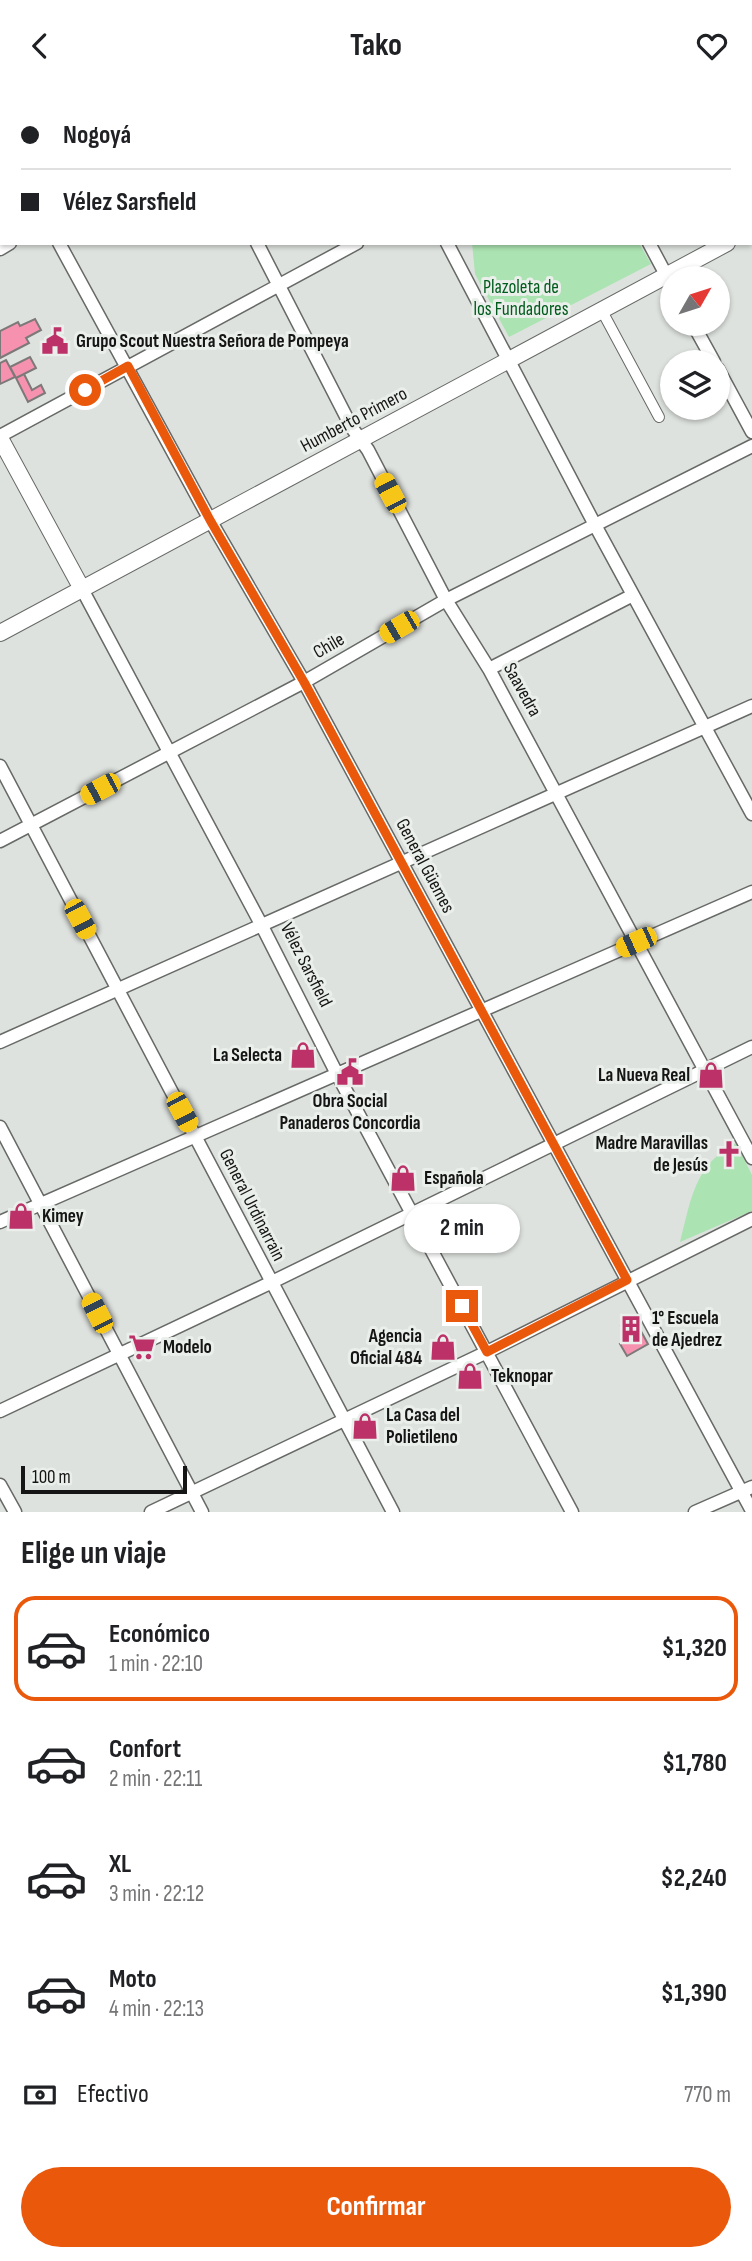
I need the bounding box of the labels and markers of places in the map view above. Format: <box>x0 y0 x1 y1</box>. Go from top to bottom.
public building icon: Grupo Scout Nuestra Señora de Pompeya <box>40 326 70 356</box>
place label: Grupo Scout Nuestra Señora de Pompeya <box>76 330 349 353</box>
shop icon: La Selecta <box>288 1040 318 1070</box>
place label: La Selecta <box>213 1044 282 1067</box>
public building icon: Obra Social Panaderos Concordia <box>335 1057 365 1087</box>
shop icon: La Nueva Real <box>696 1060 726 1090</box>
place label: La Nueva Real <box>598 1064 690 1087</box>
place label: Obra Social Panaderos Concordia <box>279 1090 421 1135</box>
place label: Madre Maravillas de Jesús <box>596 1132 708 1177</box>
church icon: Madre Maravillas de Jesús <box>714 1139 744 1169</box>
shop icon: Española <box>388 1163 418 1193</box>
place label: Española <box>424 1167 484 1190</box>
shop icon: Kimey <box>6 1201 36 1231</box>
place label: Kimey <box>42 1205 84 1228</box>
place label: 1° Escuela de Ajedrez <box>652 1307 722 1352</box>
building icon: 1° Escuela de Ajedrez <box>616 1314 646 1344</box>
place label: Agencia Oficial 484 <box>350 1325 422 1370</box>
supermarket icon: Modelo <box>127 1332 157 1362</box>
shop icon: Agencia Oficial 484 <box>428 1332 458 1362</box>
place label: Modelo <box>163 1336 212 1359</box>
shop icon: Teknopar <box>455 1361 485 1391</box>
place label: Teknopar <box>491 1365 553 1388</box>
place label: La Casa del Polietileno <box>386 1404 460 1449</box>
shop icon: La Casa del Polietileno <box>350 1411 380 1441</box>

